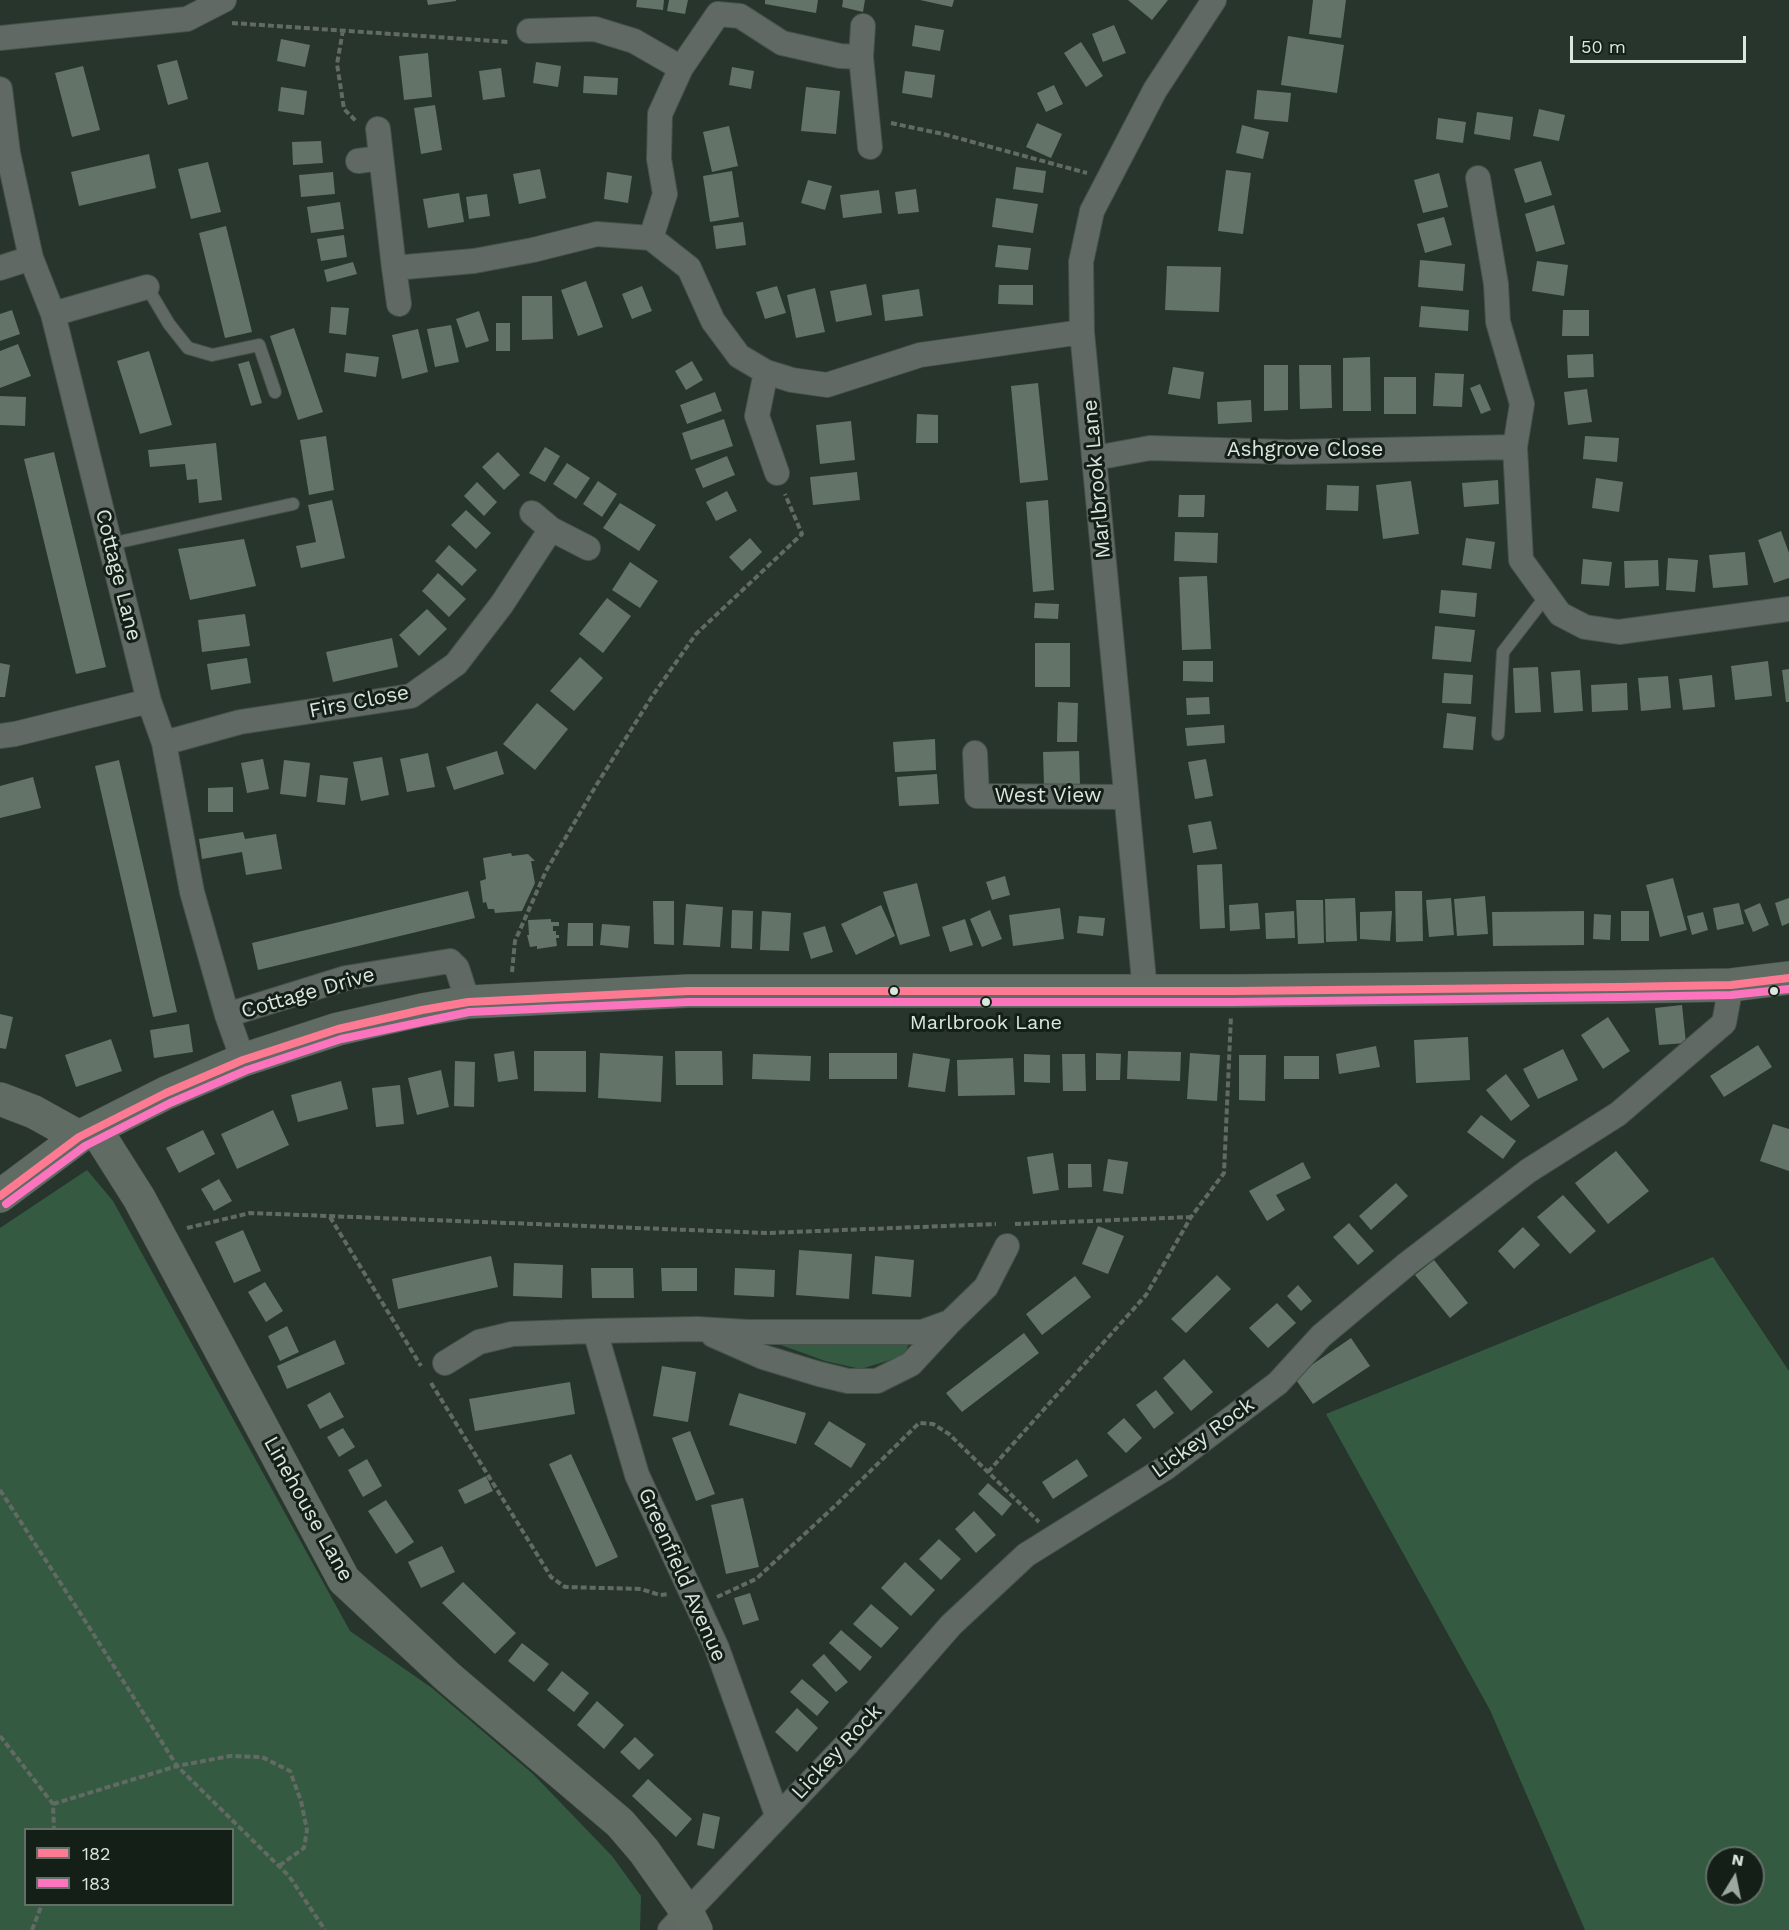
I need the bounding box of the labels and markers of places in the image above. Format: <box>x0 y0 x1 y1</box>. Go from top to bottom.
unlabelled marker <box>888 985 900 997</box>
unlabelled marker <box>1768 985 1780 997</box>
marker: Marlbrook Lane <box>980 996 992 1008</box>
place label: Marlbrook Lane <box>910 1011 1062 1035</box>

